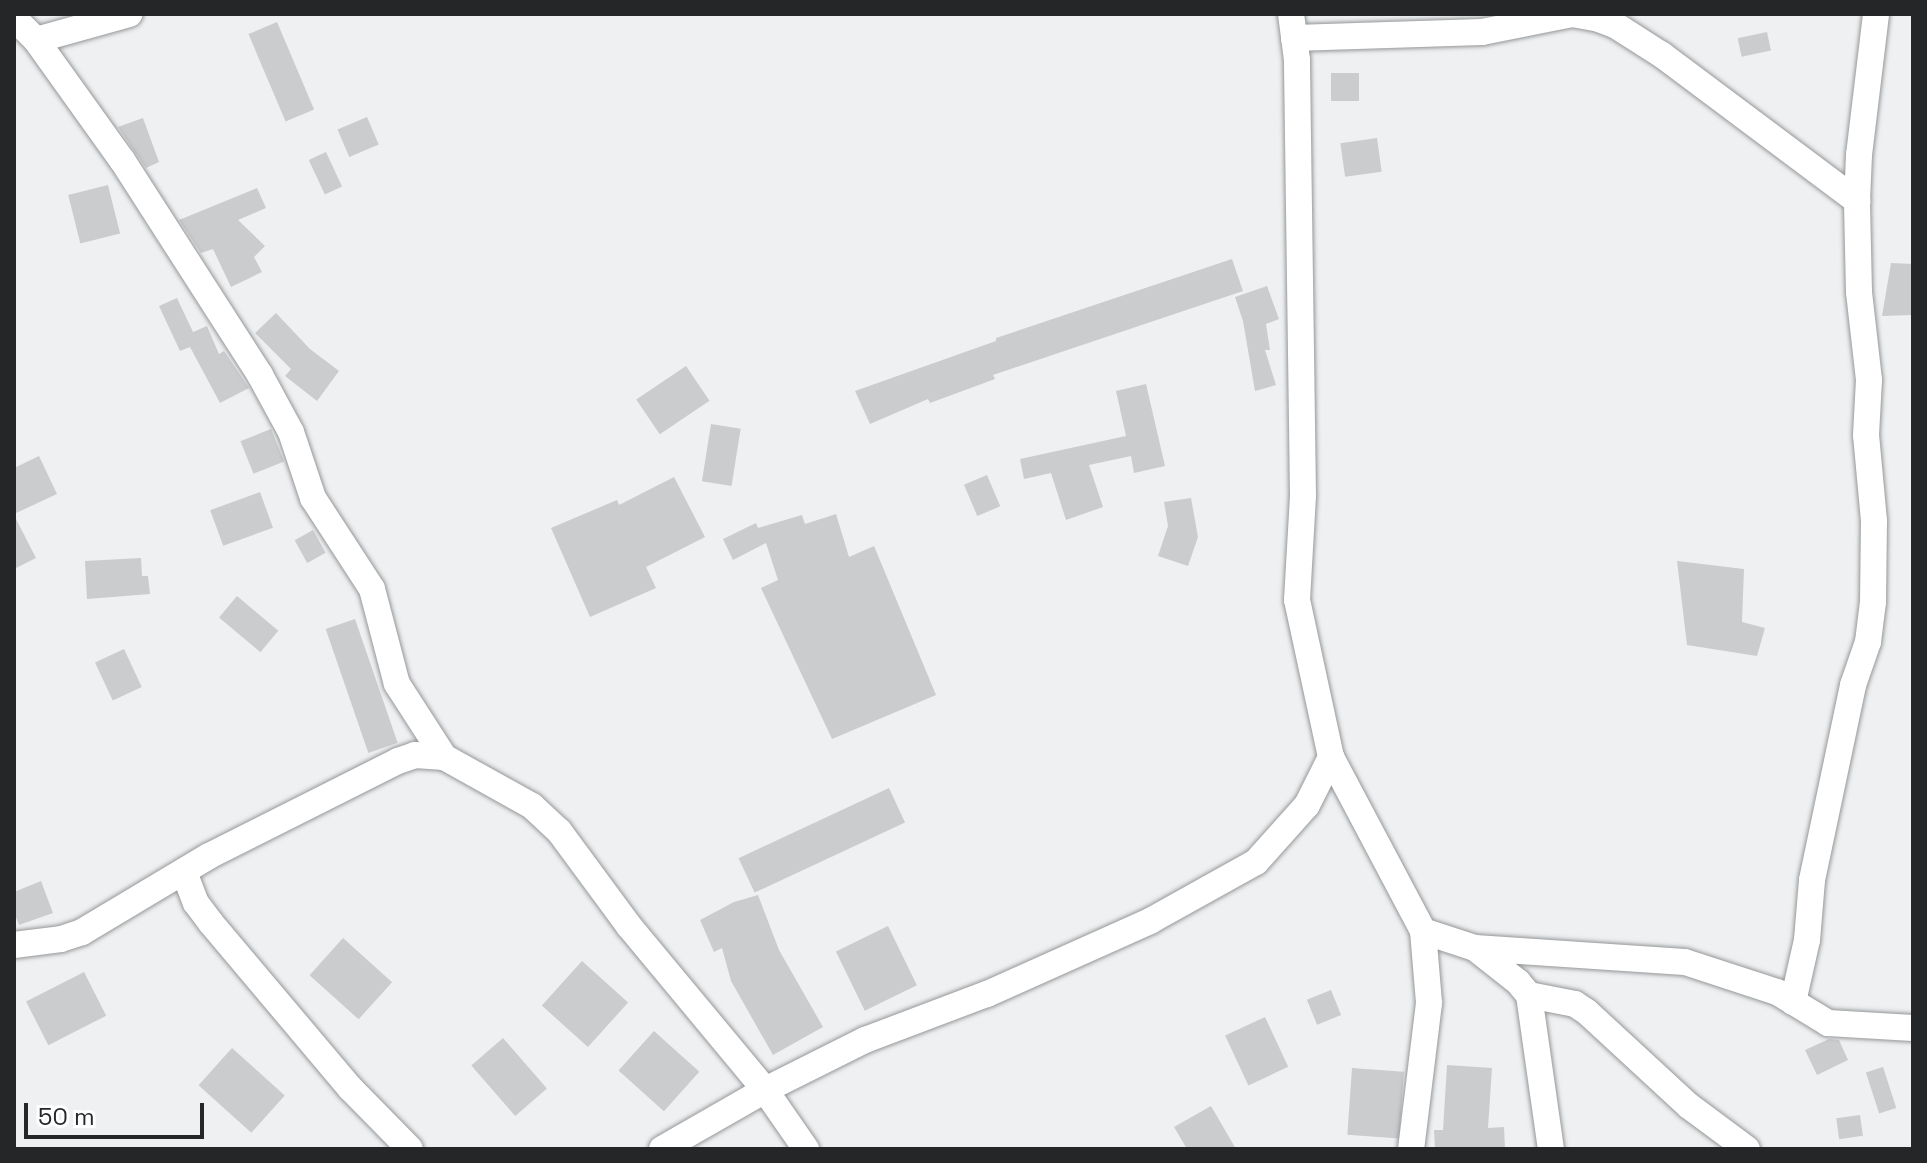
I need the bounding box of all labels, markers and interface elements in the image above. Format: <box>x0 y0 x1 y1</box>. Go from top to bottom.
scale bar <box>28 1087 208 1137</box>
text: 50 m <box>38 1101 95 1132</box>

